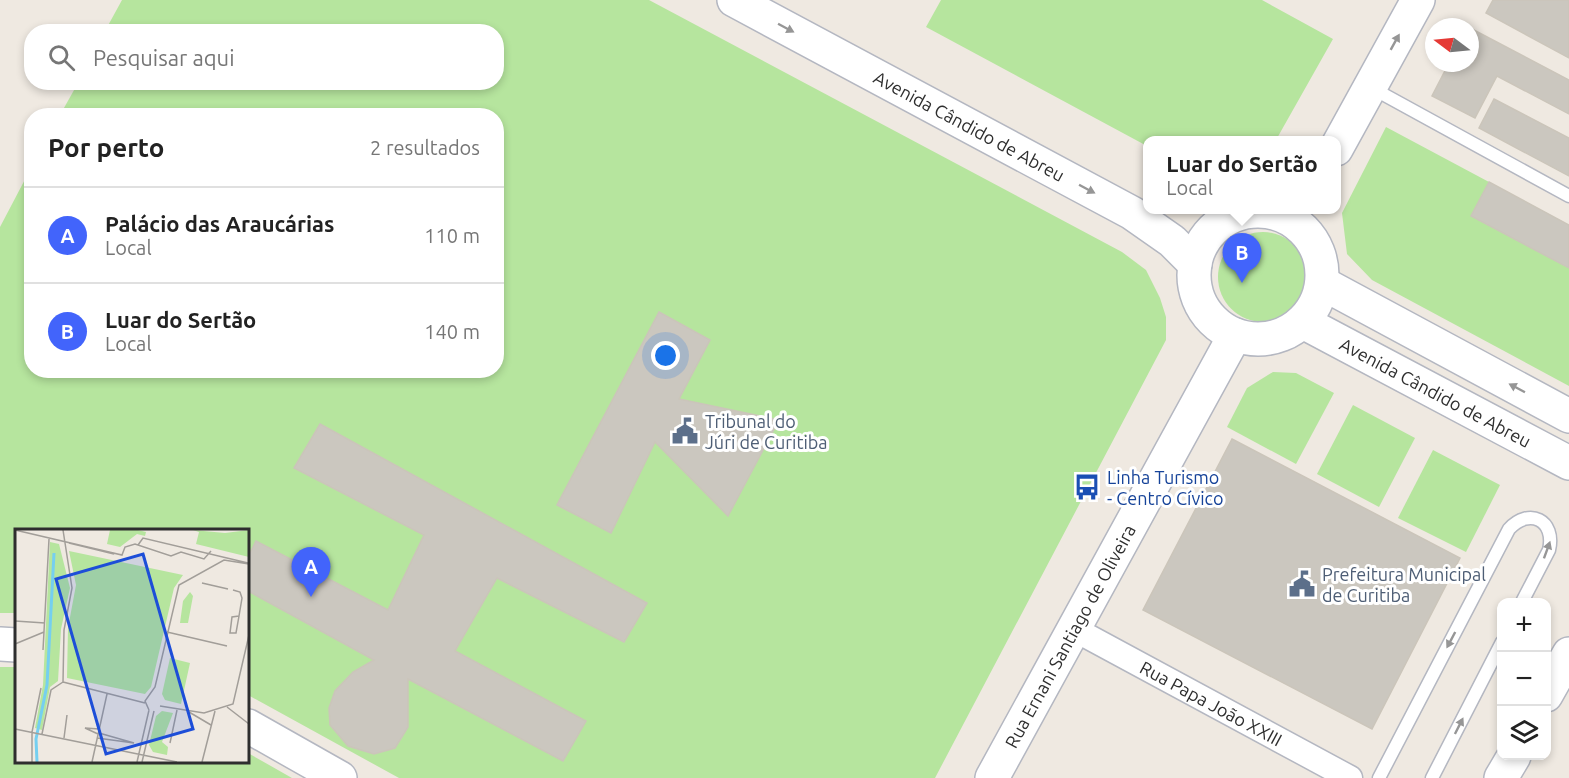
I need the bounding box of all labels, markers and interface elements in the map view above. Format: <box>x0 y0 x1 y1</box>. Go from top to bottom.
north arrow <box>1425 18 1479 72</box>
one-way arrow <box>778 23 795 33</box>
search box <box>24 24 504 90</box>
one-way arrow <box>1390 33 1400 50</box>
icon: search <box>45 41 78 74</box>
text: Pesquisar aqui <box>93 45 235 70</box>
street label: Avenida Cândido de Abreu <box>871 67 1068 185</box>
text: Por perto <box>48 133 164 162</box>
text: 2 resultados <box>370 136 480 159</box>
popup <box>1143 136 1341 214</box>
text: Luar do Sertão <box>1166 151 1318 176</box>
text: Local <box>1166 176 1213 199</box>
one-way arrow <box>1079 184 1096 194</box>
text: Palácio das Araucárias <box>105 211 334 236</box>
text: A <box>60 224 75 247</box>
text: 110 m <box>424 224 480 247</box>
pin: B <box>1222 234 1262 283</box>
text: Local <box>105 236 152 259</box>
text: Luar do Sertão <box>105 307 256 332</box>
text: B <box>61 320 74 343</box>
text: 140 m <box>424 320 480 343</box>
text: Local <box>105 332 152 355</box>
street label: Avenida Cândido de Abreu <box>1337 333 1534 451</box>
your location <box>651 341 680 370</box>
one-way arrow <box>1509 383 1526 393</box>
place label: Tribunal do Júri de Curitiba <box>705 411 828 452</box>
public building icon: Tribunal do Júri de Curitiba <box>670 416 700 446</box>
place label: Linha Turismo - Centro Cívico <box>1107 467 1223 508</box>
bus stop icon: Linha Turismo - Centro Cívico <box>1072 472 1102 502</box>
street label: Rua Ernani Santiago de Oliveira <box>1001 521 1139 751</box>
inset map <box>15 529 249 763</box>
one-way arrow <box>1543 541 1553 559</box>
pin: A <box>292 548 330 597</box>
place label: Prefeitura Municipal de Curitiba <box>1322 564 1486 605</box>
public building icon: Prefeitura Municipal de Curitiba <box>1287 569 1317 599</box>
map controls <box>1497 598 1551 760</box>
button: + <box>1497 598 1551 652</box>
one-way arrow <box>1446 632 1456 649</box>
button: − <box>1497 652 1551 706</box>
street label: Rua Papa João XXIII <box>1137 657 1286 750</box>
button: layers <box>1497 706 1551 760</box>
one-way arrow <box>1454 717 1464 734</box>

